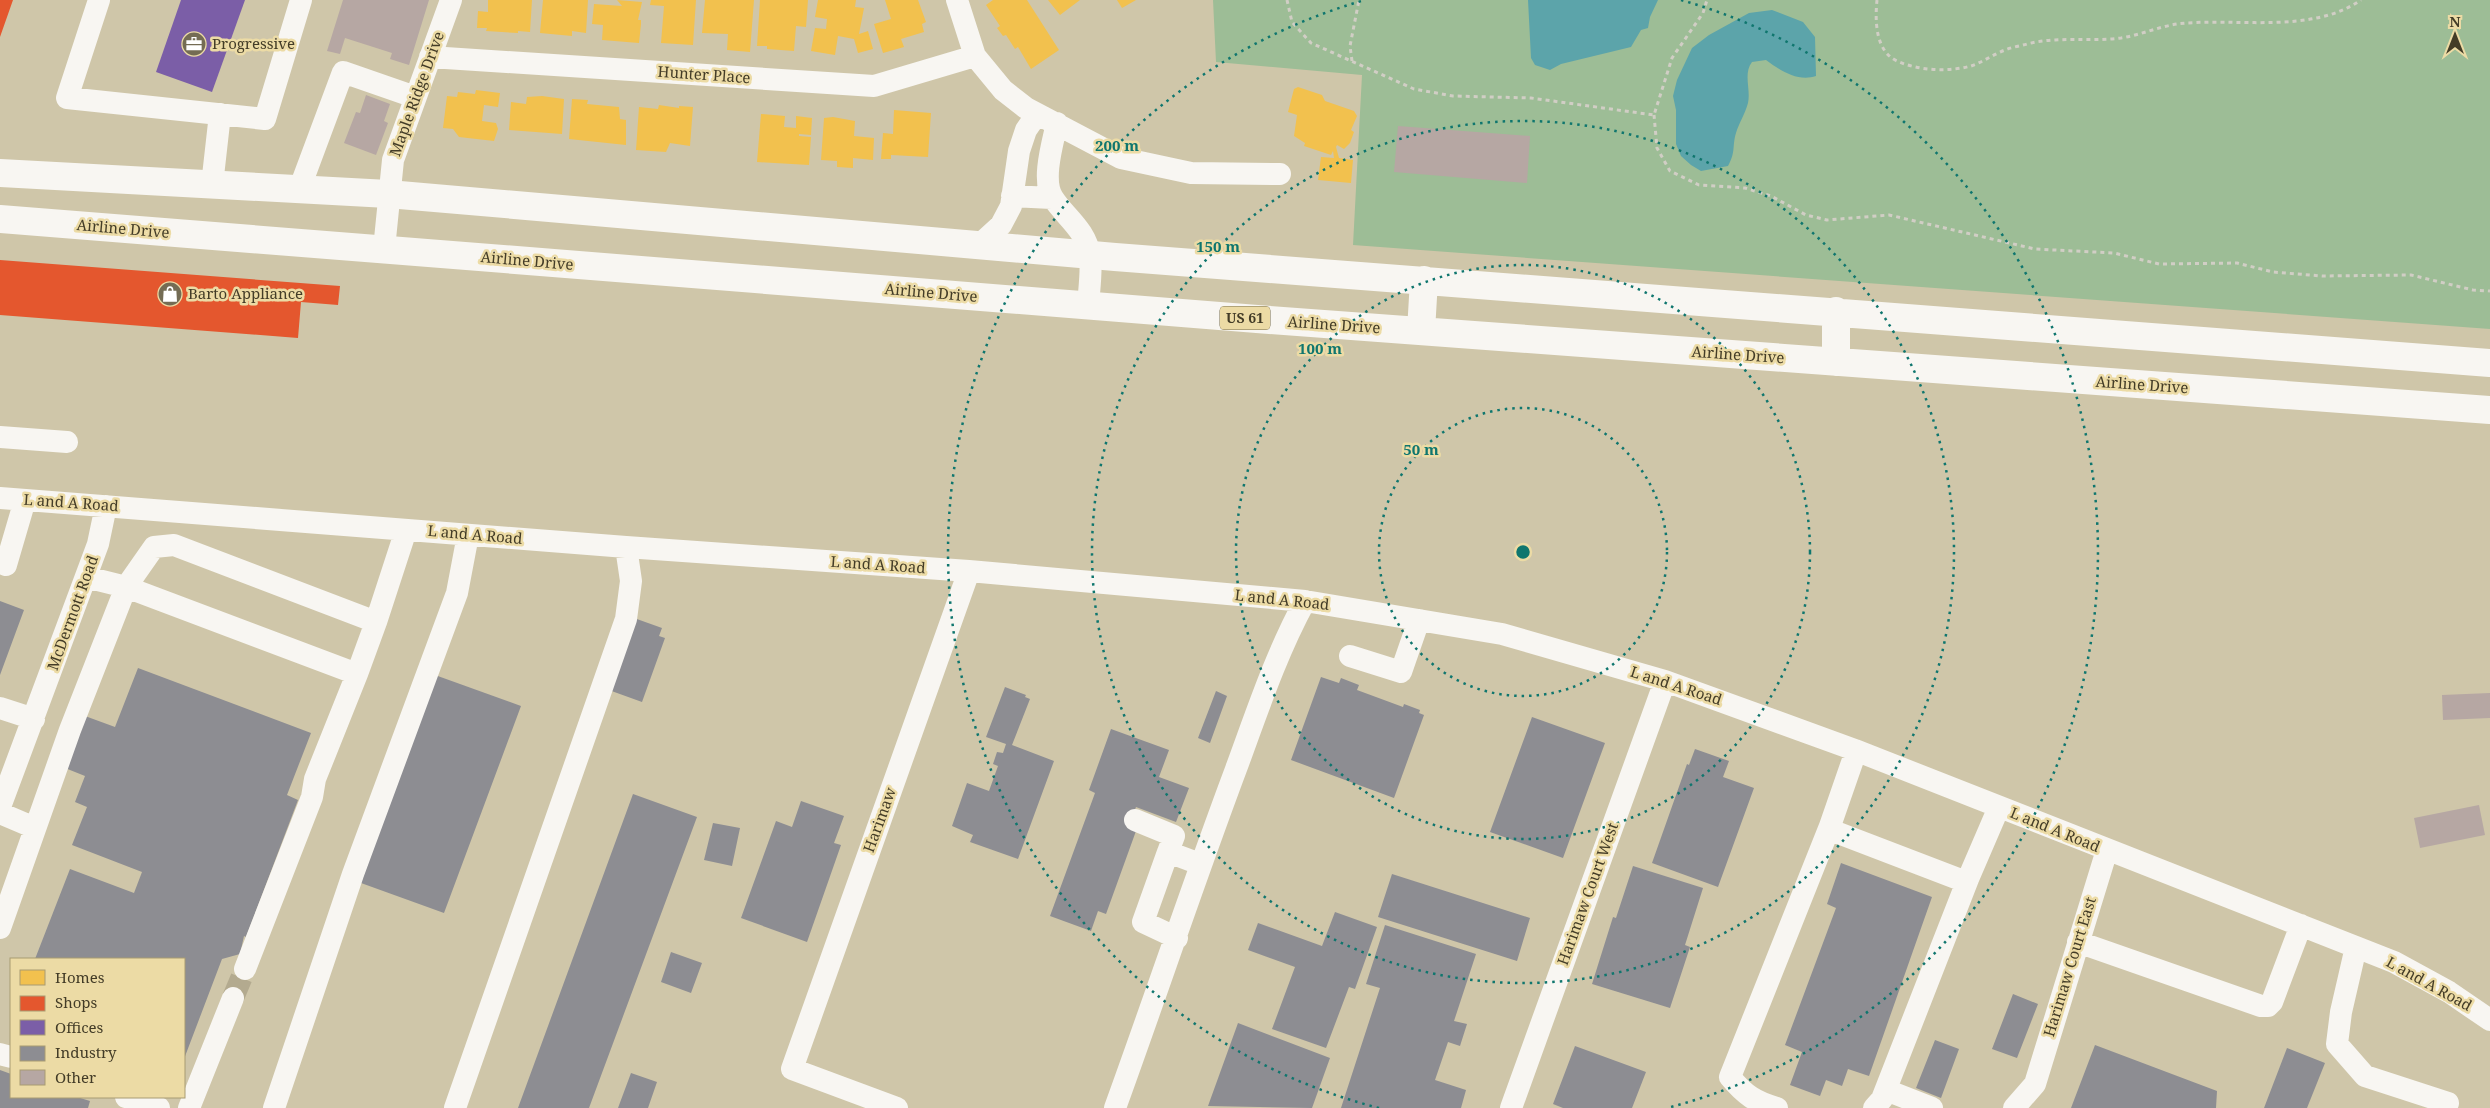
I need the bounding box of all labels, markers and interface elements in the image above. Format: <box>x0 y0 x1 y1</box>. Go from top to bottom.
north arrow <box>2430 10 2480 60</box>
text: N <box>2449 12 2461 31</box>
street label: Maple Ridge Drive <box>384 28 448 159</box>
office icon: Progressive <box>181 31 207 57</box>
place label: Progressive <box>212 33 295 53</box>
street label: Hunter Place <box>657 61 751 87</box>
text: 200 m <box>1095 135 1139 155</box>
street label: Airline Drive <box>76 214 170 242</box>
text: 150 m <box>1196 236 1240 256</box>
street label: Airline Drive <box>480 246 574 274</box>
street label: Airline Drive <box>884 278 978 306</box>
shop icon: Barto Appliance <box>157 281 183 307</box>
place label: Barto Appliance <box>188 283 303 303</box>
road number: US 61 <box>1220 306 1270 330</box>
street label: Airline Drive <box>1287 311 1381 337</box>
text: 100 m <box>1298 338 1342 358</box>
street label: Airline Drive <box>1691 341 1785 367</box>
street label: Airline Drive <box>2095 371 2189 397</box>
text: 50 m <box>1403 439 1439 459</box>
street label: L and A Road <box>23 489 119 515</box>
street label: L and A Road <box>427 520 523 548</box>
centre of rings <box>1514 543 1532 561</box>
street label: L and A Road <box>830 551 926 577</box>
street label: McDermott Road <box>42 552 102 673</box>
street label: L and A Road <box>1234 584 1330 614</box>
street label: L and A Road <box>1628 661 1725 709</box>
street label: Harimaw <box>858 784 900 855</box>
street label: L and A Road <box>2008 802 2103 856</box>
street label: Harimaw Court West <box>1552 820 1622 968</box>
street label: Harimaw Court East <box>2038 894 2100 1039</box>
street label: L and A Road <box>2383 951 2476 1015</box>
legend <box>10 958 185 1098</box>
text: Homes <box>55 967 105 987</box>
text: Shops <box>55 992 98 1012</box>
text: Offices <box>55 1017 104 1037</box>
text: Industry <box>55 1042 117 1062</box>
text: Other <box>55 1067 96 1087</box>

